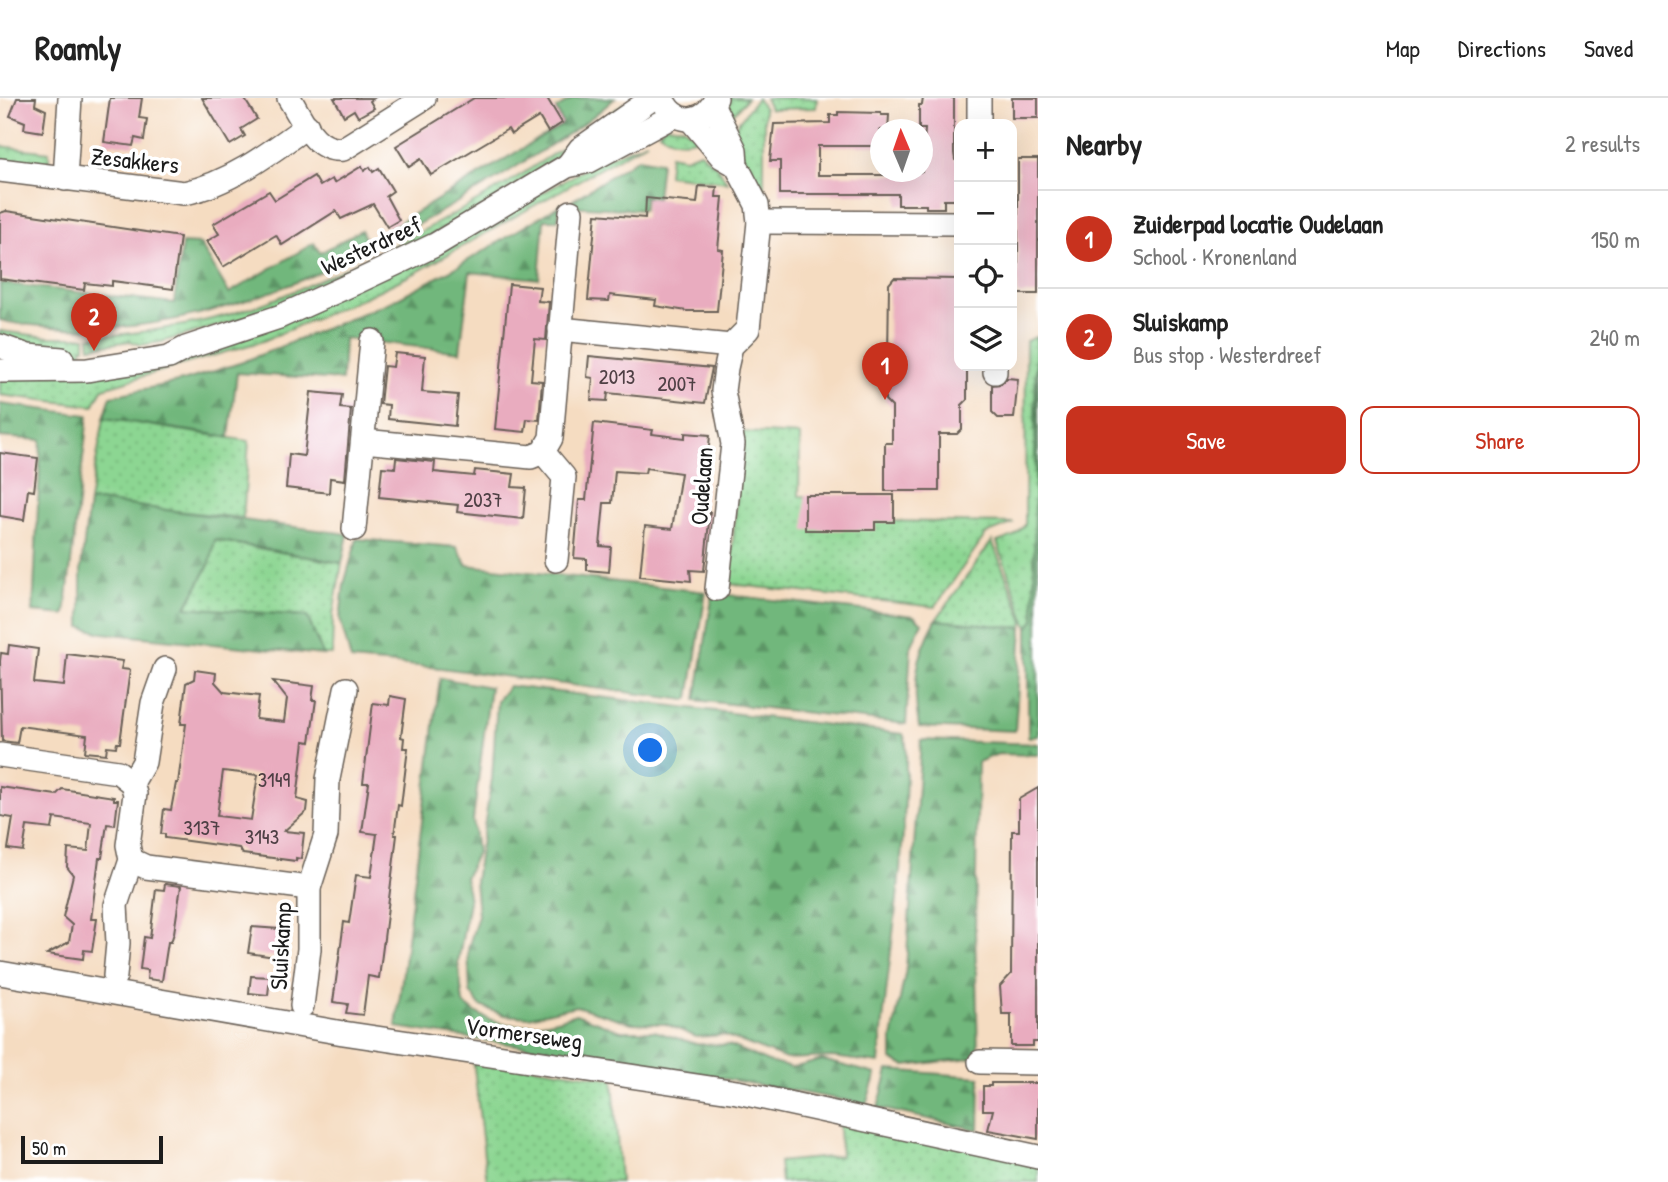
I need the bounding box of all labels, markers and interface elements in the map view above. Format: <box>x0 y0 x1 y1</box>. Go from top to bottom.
text: Roamly <box>35 26 121 70</box>
text: Map <box>1386 32 1420 64</box>
text: Directions <box>1458 32 1546 64</box>
text: Saved <box>1584 32 1633 64</box>
north arrow <box>870 119 933 182</box>
map controls <box>954 119 1017 371</box>
button: + <box>954 119 1017 182</box>
text: Nearby <box>1066 124 1142 164</box>
text: 2 results <box>1565 128 1640 159</box>
street label: Zesakkers <box>89 139 181 181</box>
button: − <box>954 182 1017 245</box>
text: Zuiderpad locatie Oudelaan <box>1133 206 1384 241</box>
street label: Westerdreef <box>316 208 427 282</box>
text: 1 <box>1085 224 1093 255</box>
text: 150 m <box>1591 224 1640 255</box>
text: School · Kronenland <box>1133 241 1297 272</box>
button: locate <box>954 245 1017 308</box>
pin: 2 <box>71 293 117 351</box>
text: Sluiskamp <box>1133 304 1228 339</box>
button: layers <box>954 308 1017 371</box>
text: 2 <box>1084 322 1094 353</box>
text: 240 m <box>1589 322 1640 353</box>
text: Bus stop · Westerdreef <box>1133 339 1322 370</box>
pin: 1 <box>862 342 908 400</box>
house number: 2013 <box>599 362 635 391</box>
house number: 2007 <box>657 369 697 398</box>
button: Save <box>1066 406 1346 474</box>
button: Share <box>1360 406 1640 474</box>
street label: Oudelaan <box>682 446 720 526</box>
house number: 2037 <box>463 485 503 514</box>
your location <box>633 733 667 767</box>
house number: 3149 <box>258 765 291 794</box>
house number: 3137 <box>184 813 220 842</box>
house number: 3143 <box>245 822 279 851</box>
street label: Sluiskamp <box>262 901 298 991</box>
street label: Vormerseweg <box>464 1009 584 1057</box>
scale bar <box>21 1133 163 1165</box>
text: 50 m <box>32 1135 66 1161</box>

